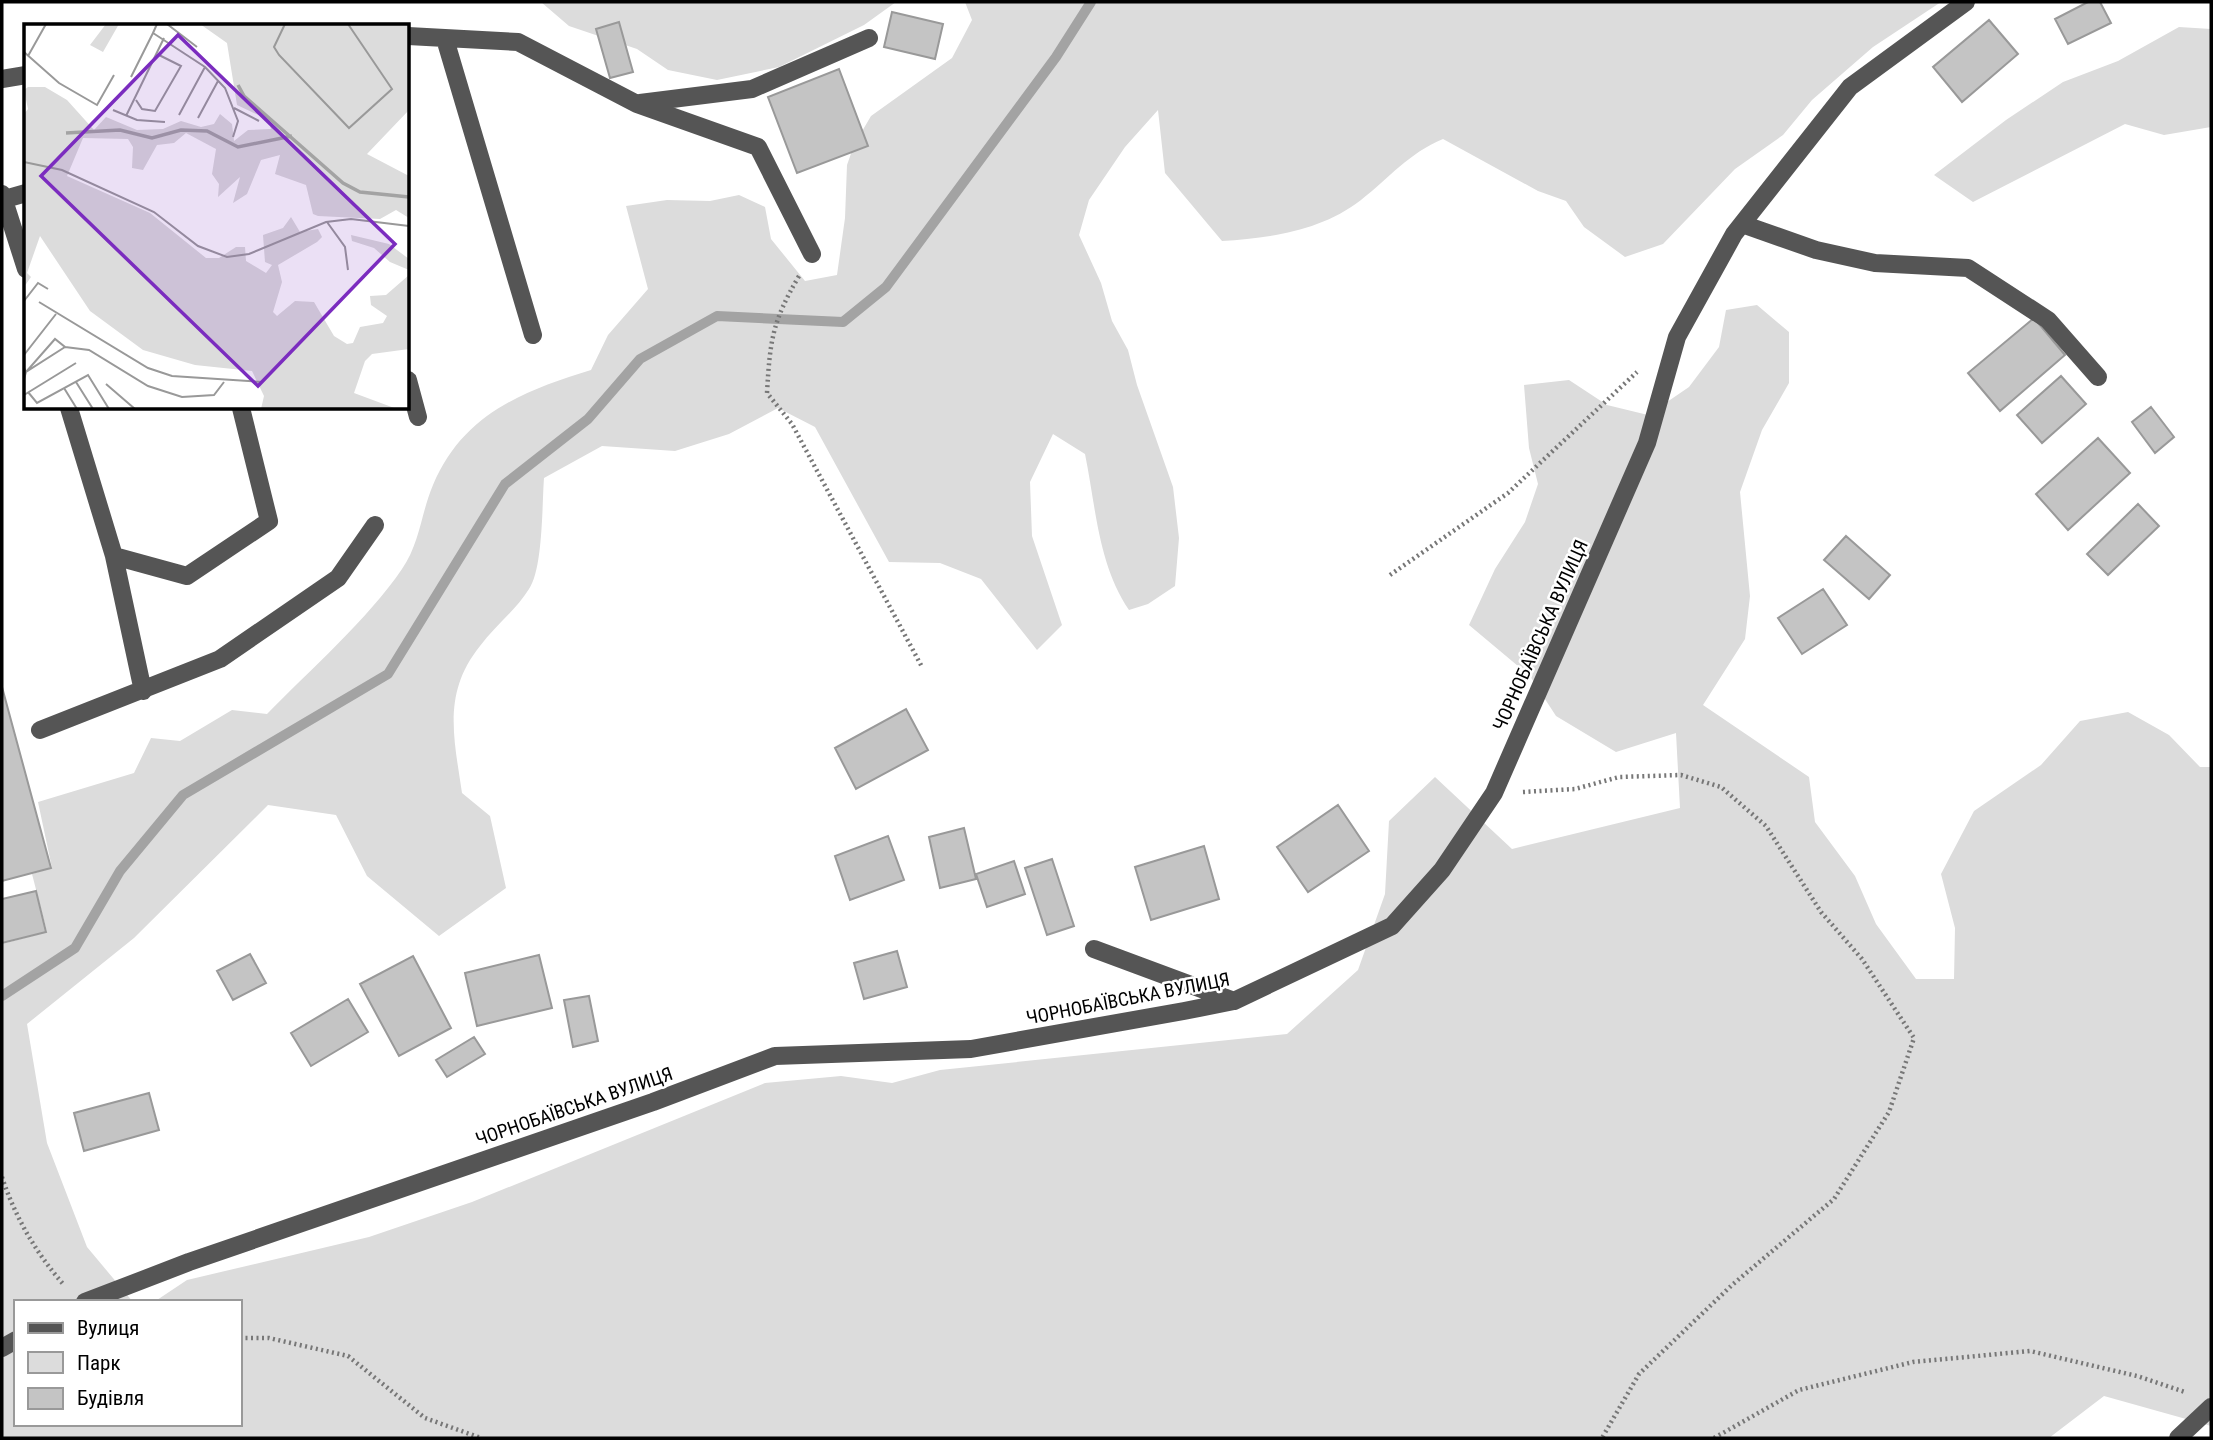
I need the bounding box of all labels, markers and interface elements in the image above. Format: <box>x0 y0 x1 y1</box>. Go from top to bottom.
inset map <box>24 24 410 410</box>
street label: ЧОРНОБАЇВСЬКА ВУЛИЦЯ <box>1488 536 1593 734</box>
street label: ЧОРНОБАЇВСЬКА ВУЛИЦЯ <box>1024 967 1232 1030</box>
street label: ЧОРНОБАЇВСЬКА ВУЛИЦЯ <box>473 1062 676 1151</box>
legend <box>14 1300 242 1426</box>
text: Вулиця <box>77 1316 139 1340</box>
text: Парк <box>77 1351 121 1375</box>
text: Будівля <box>77 1386 144 1410</box>

